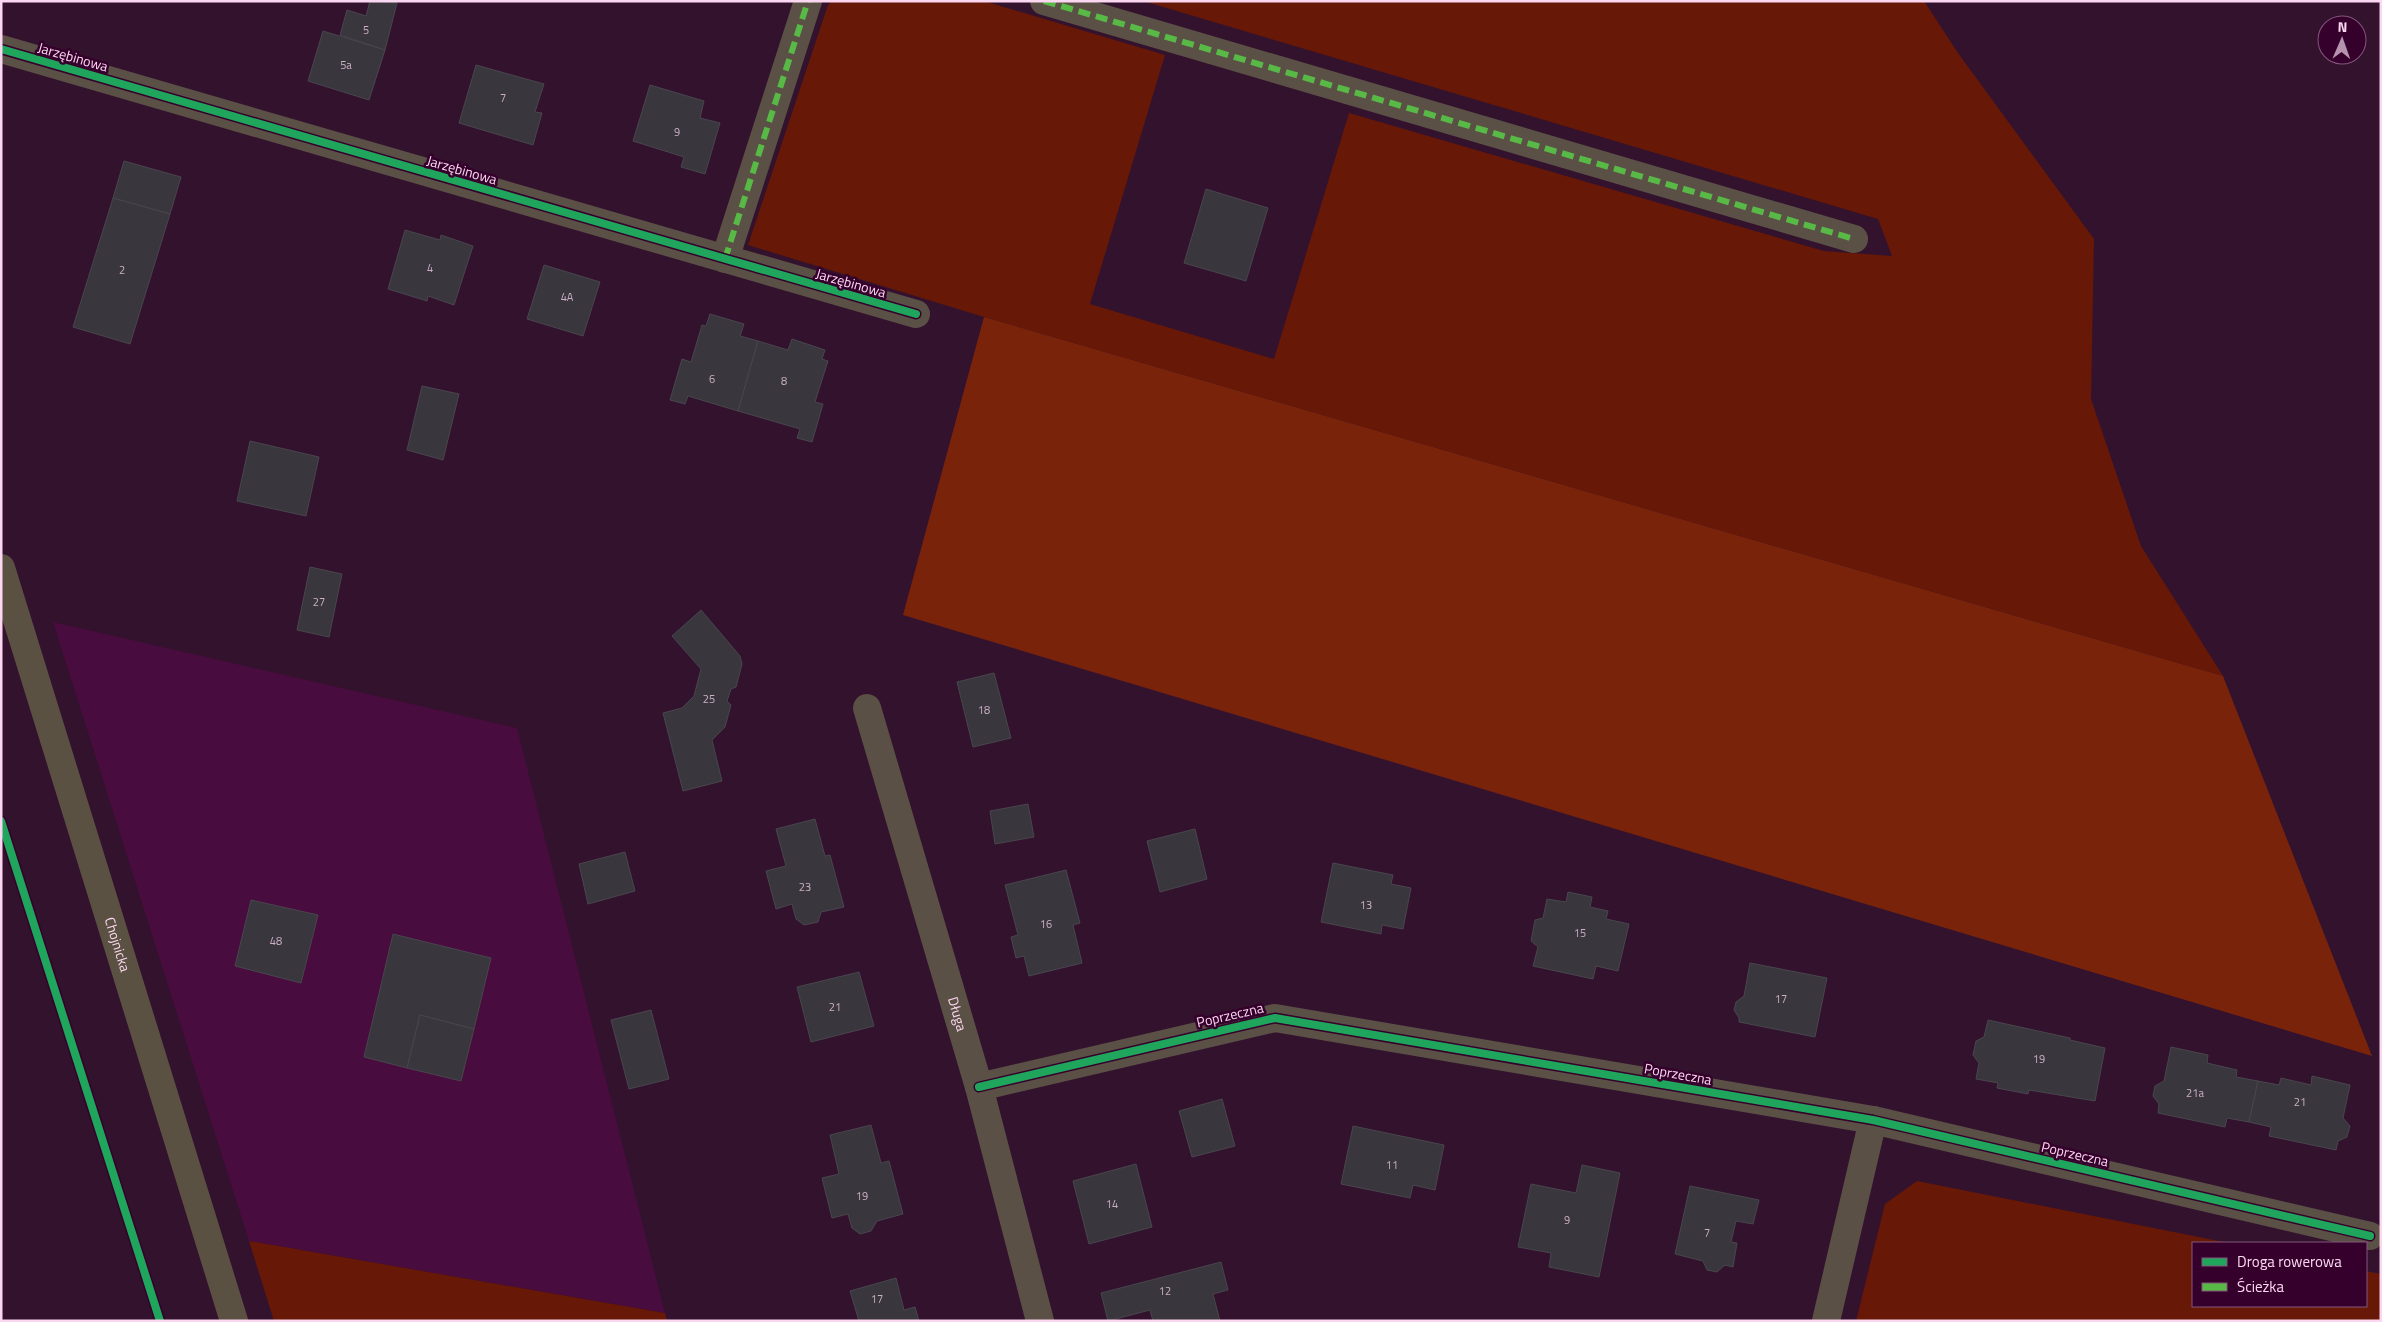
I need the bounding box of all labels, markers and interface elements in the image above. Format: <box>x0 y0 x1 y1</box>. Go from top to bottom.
north arrow <box>2317 15 2367 65</box>
text: N <box>2337 16 2348 37</box>
house number: 5 <box>363 22 369 38</box>
street label: Jarzębinowa <box>36 36 111 77</box>
house number: 5a <box>340 57 352 73</box>
house number: 7 <box>500 90 506 106</box>
house number: 9 <box>674 124 680 140</box>
street label: Jarzębinowa <box>425 149 500 190</box>
house number: 4 <box>427 260 433 276</box>
house number: 2 <box>119 262 125 278</box>
street label: Jarzębinowa <box>814 262 889 303</box>
house number: 4A <box>561 289 574 305</box>
house number: 6 <box>709 371 715 387</box>
house number: 8 <box>781 373 787 389</box>
house number: 27 <box>313 594 325 610</box>
house number: 25 <box>703 691 715 707</box>
house number: 18 <box>978 702 990 718</box>
house number: 23 <box>799 879 811 895</box>
house number: 13 <box>1360 897 1372 913</box>
street label: Chojnicka <box>100 914 136 974</box>
house number: 16 <box>1040 916 1052 932</box>
house number: 15 <box>1574 925 1586 941</box>
house number: 48 <box>270 933 282 949</box>
house number: 17 <box>1775 991 1787 1007</box>
street label: Długa <box>943 994 973 1034</box>
street label: Poprzeczna <box>1194 997 1266 1032</box>
house number: 21 <box>829 999 841 1015</box>
house number: 19 <box>2033 1051 2045 1067</box>
street label: Poprzeczna <box>1643 1057 1714 1090</box>
house number: 21a <box>2186 1085 2204 1101</box>
house number: 21 <box>2294 1094 2306 1110</box>
street label: Poprzeczna <box>2039 1136 2111 1171</box>
house number: 11 <box>1386 1157 1398 1173</box>
house number: 19 <box>856 1188 868 1204</box>
house number: 14 <box>1106 1196 1118 1212</box>
house number: 9 <box>1564 1212 1570 1228</box>
house number: 7 <box>1704 1225 1710 1241</box>
legend <box>2192 1242 2367 1307</box>
text: Droga rowerowa <box>2237 1250 2342 1273</box>
text: Ścieżka <box>2237 1275 2284 1298</box>
house number: 12 <box>1159 1283 1171 1299</box>
house number: 17 <box>871 1291 883 1307</box>

